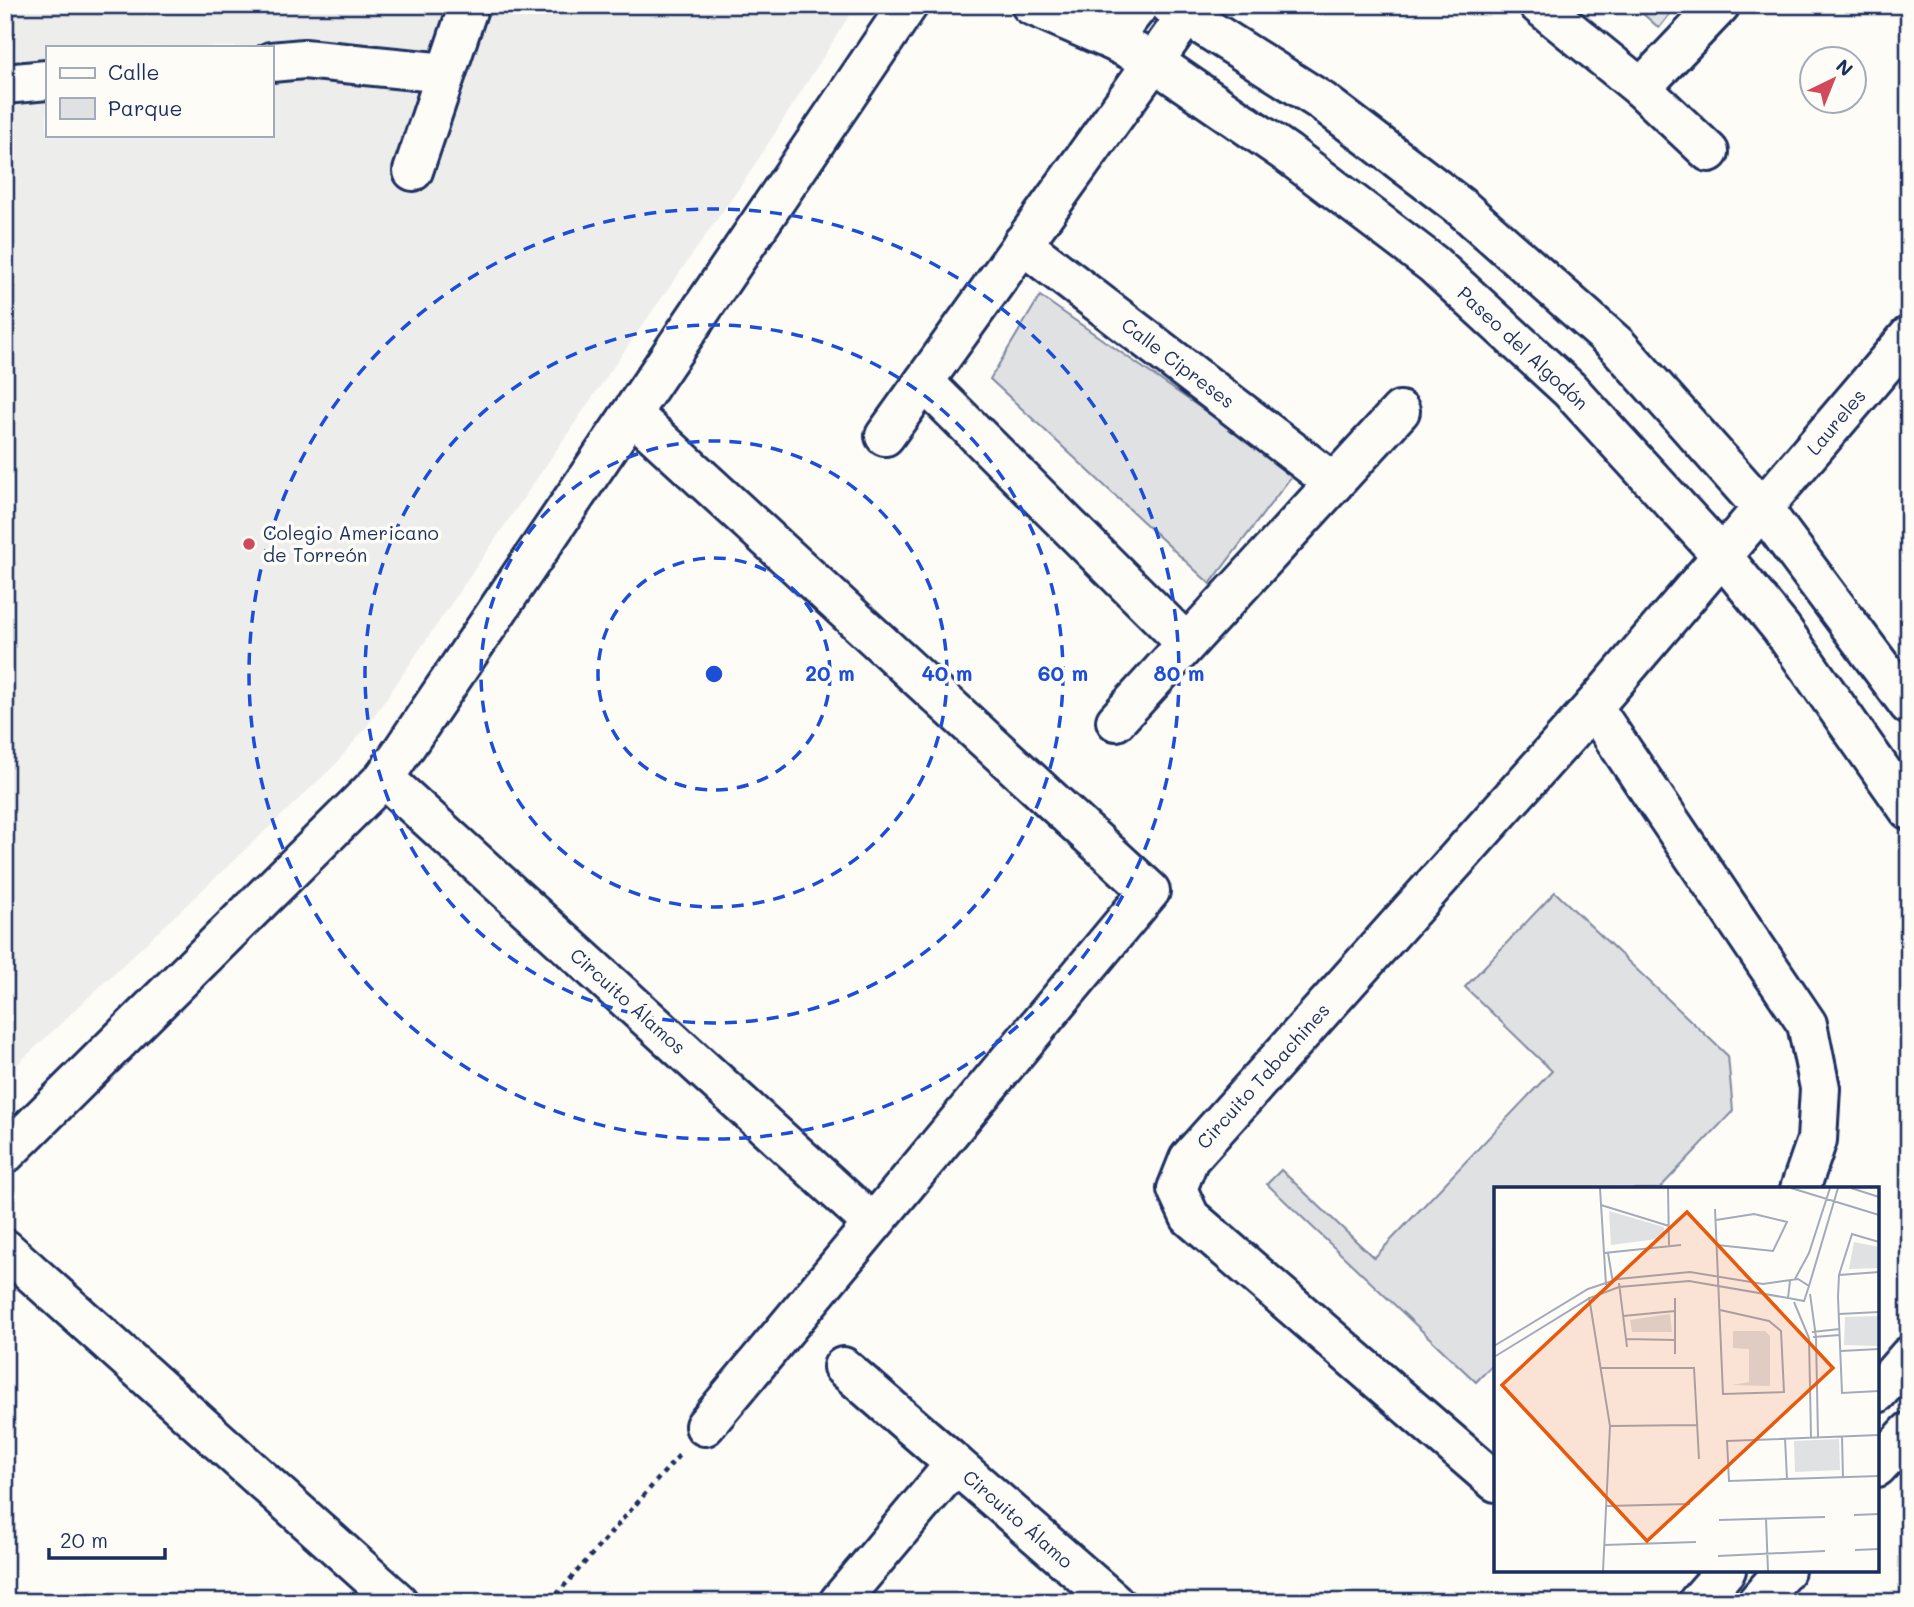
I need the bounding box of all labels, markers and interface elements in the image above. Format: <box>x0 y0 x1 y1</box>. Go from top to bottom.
legend <box>46 46 273 136</box>
north arrow <box>1798 46 1868 116</box>
text: N <box>1831 53 1859 81</box>
text: Calle <box>108 58 160 85</box>
text: Parque <box>108 94 182 121</box>
street label: Paseo del Algodón <box>1452 280 1594 415</box>
street label: Calle Cipreses <box>1117 312 1240 413</box>
street label: Laureles <box>1801 383 1871 460</box>
place label: Colegio Americano de Torreón <box>263 520 439 567</box>
marker: Colegio Americano de Torreón <box>241 536 257 552</box>
text: 20 m <box>805 659 855 686</box>
text: 40 m <box>921 659 973 686</box>
text: 60 m <box>1038 659 1088 686</box>
text: 80 m <box>1154 659 1204 686</box>
centre of rings <box>702 662 726 686</box>
street label: Circuito Álamos <box>565 942 691 1059</box>
street label: Circuito Tabachines <box>1191 998 1335 1154</box>
inset map <box>1494 1187 1879 1572</box>
street label: Circuito Álamo <box>958 1464 1079 1573</box>
scale bar <box>49 1516 164 1560</box>
text: 20 m <box>60 1526 108 1553</box>

